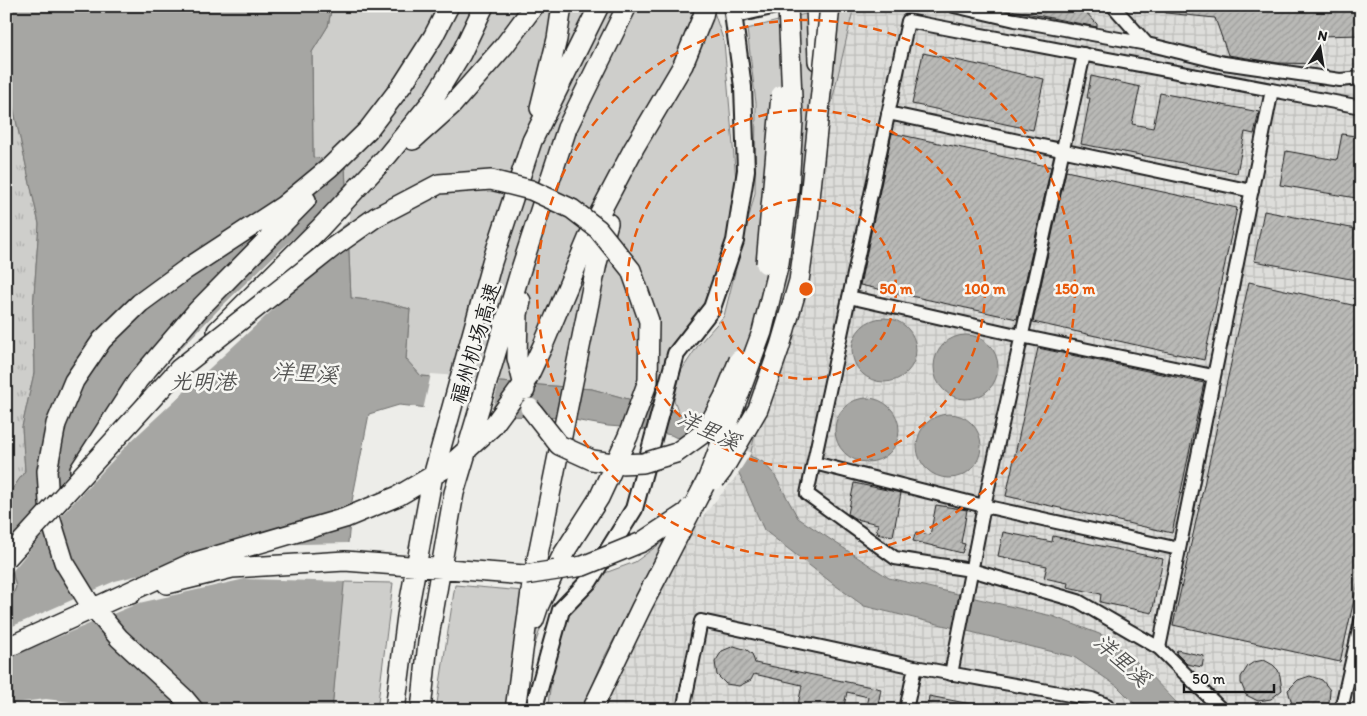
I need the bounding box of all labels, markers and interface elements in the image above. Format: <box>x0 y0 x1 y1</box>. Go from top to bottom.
north arrow <box>1294 22 1344 72</box>
text: N <box>1316 26 1329 45</box>
street label: 福州机场高速 <box>445 279 505 407</box>
centre of rings <box>797 280 815 298</box>
text: 50 m <box>879 280 913 298</box>
text: 100 m <box>964 280 1006 298</box>
text: 150 m <box>1055 280 1095 298</box>
water label: 洋里溪 <box>271 357 340 389</box>
water label: 光明港 <box>170 368 238 395</box>
water label: 洋里溪 <box>673 404 746 457</box>
water label: 洋里溪 <box>1088 628 1156 693</box>
scale bar <box>1184 661 1274 693</box>
text: 50 m <box>1192 670 1225 688</box>

